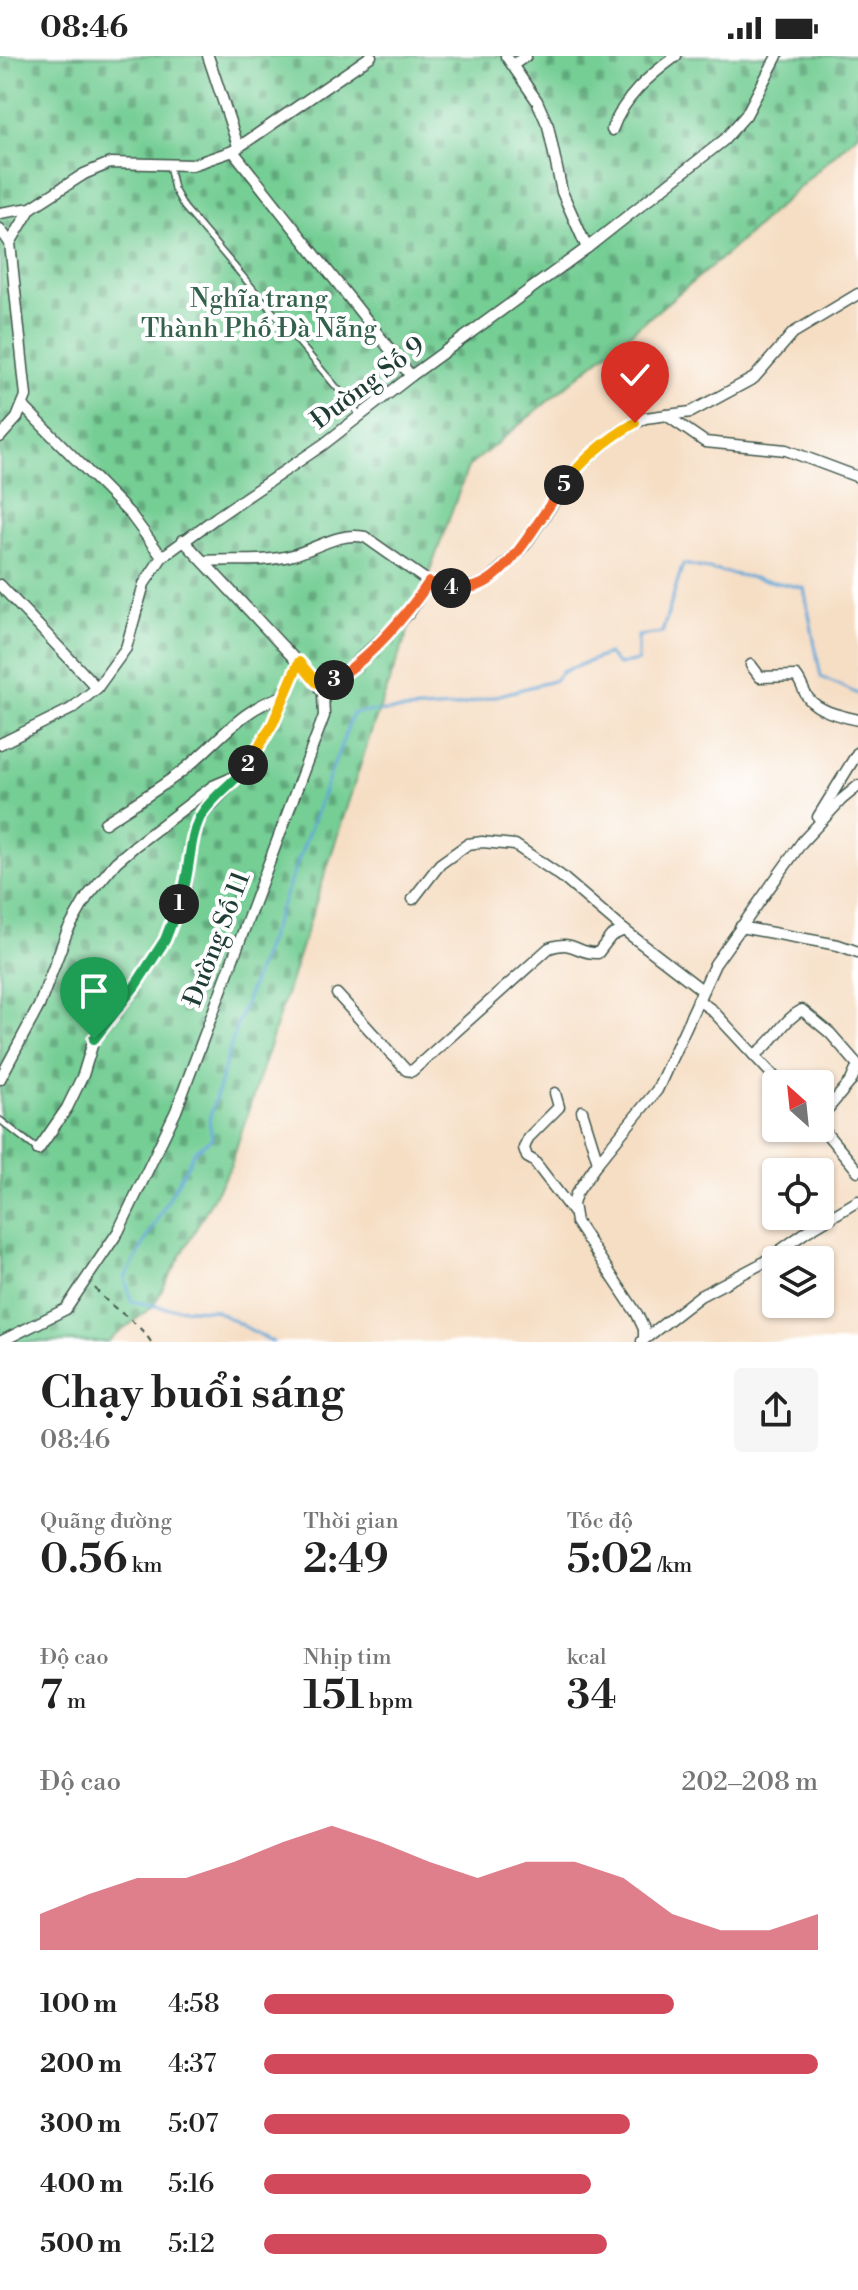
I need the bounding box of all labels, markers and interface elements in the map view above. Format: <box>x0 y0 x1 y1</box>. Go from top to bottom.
text: 08:46 <box>40 9 128 47</box>
park label: Nghĩa trang Thành Phố Đà Nẵng <box>141 283 377 345</box>
street label: Đường Số 9 <box>305 330 431 436</box>
pin <box>601 341 669 423</box>
icon: check <box>613 353 657 397</box>
pin: 5 <box>544 465 584 505</box>
text: 5 <box>557 471 571 498</box>
pin: 4 <box>431 568 471 608</box>
text: 4 <box>444 574 458 601</box>
pin: 3 <box>314 660 354 700</box>
text: 3 <box>327 666 341 693</box>
pin: 2 <box>228 745 268 785</box>
text: 2 <box>241 751 255 778</box>
street label: Đường Số 11 <box>177 867 257 1011</box>
pin: 1 <box>159 884 199 924</box>
pin <box>60 957 128 1039</box>
icon: arrive <box>72 969 116 1013</box>
north arrow <box>762 1070 834 1142</box>
map controls <box>762 1070 834 1318</box>
button: locate <box>762 1158 834 1230</box>
button: layers <box>762 1246 834 1318</box>
text: Chạy buổi sáng <box>40 1366 344 1421</box>
button: share <box>734 1368 818 1452</box>
text: 08:46 <box>40 1424 110 1456</box>
text: Quãng đường <box>40 1508 172 1535</box>
text: Thời gian <box>303 1508 399 1535</box>
text: Tốc độ <box>567 1508 633 1535</box>
text: 0.56 <box>40 1535 127 1585</box>
text: 2:49 <box>303 1535 389 1585</box>
text: 5:02 <box>567 1535 653 1585</box>
text: km <box>127 1552 163 1579</box>
text: /km <box>653 1552 692 1579</box>
text: Độ cao <box>40 1644 109 1671</box>
text: Nhịp tim <box>303 1644 392 1671</box>
text: kcal <box>567 1644 607 1671</box>
text: 7 <box>40 1671 62 1721</box>
text: 151 <box>303 1671 364 1721</box>
text: 34 <box>567 1671 617 1721</box>
text: m <box>62 1688 86 1715</box>
text: bpm <box>364 1688 413 1715</box>
text: Độ cao <box>40 1766 121 1798</box>
text: 202–208 m <box>681 1766 818 1798</box>
text: 100 m <box>40 1988 117 2020</box>
text: 4:58 <box>168 1988 220 2020</box>
text: 200 m <box>40 2048 122 2080</box>
text: 4:37 <box>168 2048 216 2080</box>
text: 300 m <box>40 2108 121 2140</box>
text: 5:07 <box>168 2108 218 2140</box>
text: 400 m <box>40 2168 123 2200</box>
text: 5:16 <box>168 2168 214 2200</box>
text: 500 m <box>40 2228 122 2260</box>
text: 5:12 <box>168 2228 215 2260</box>

